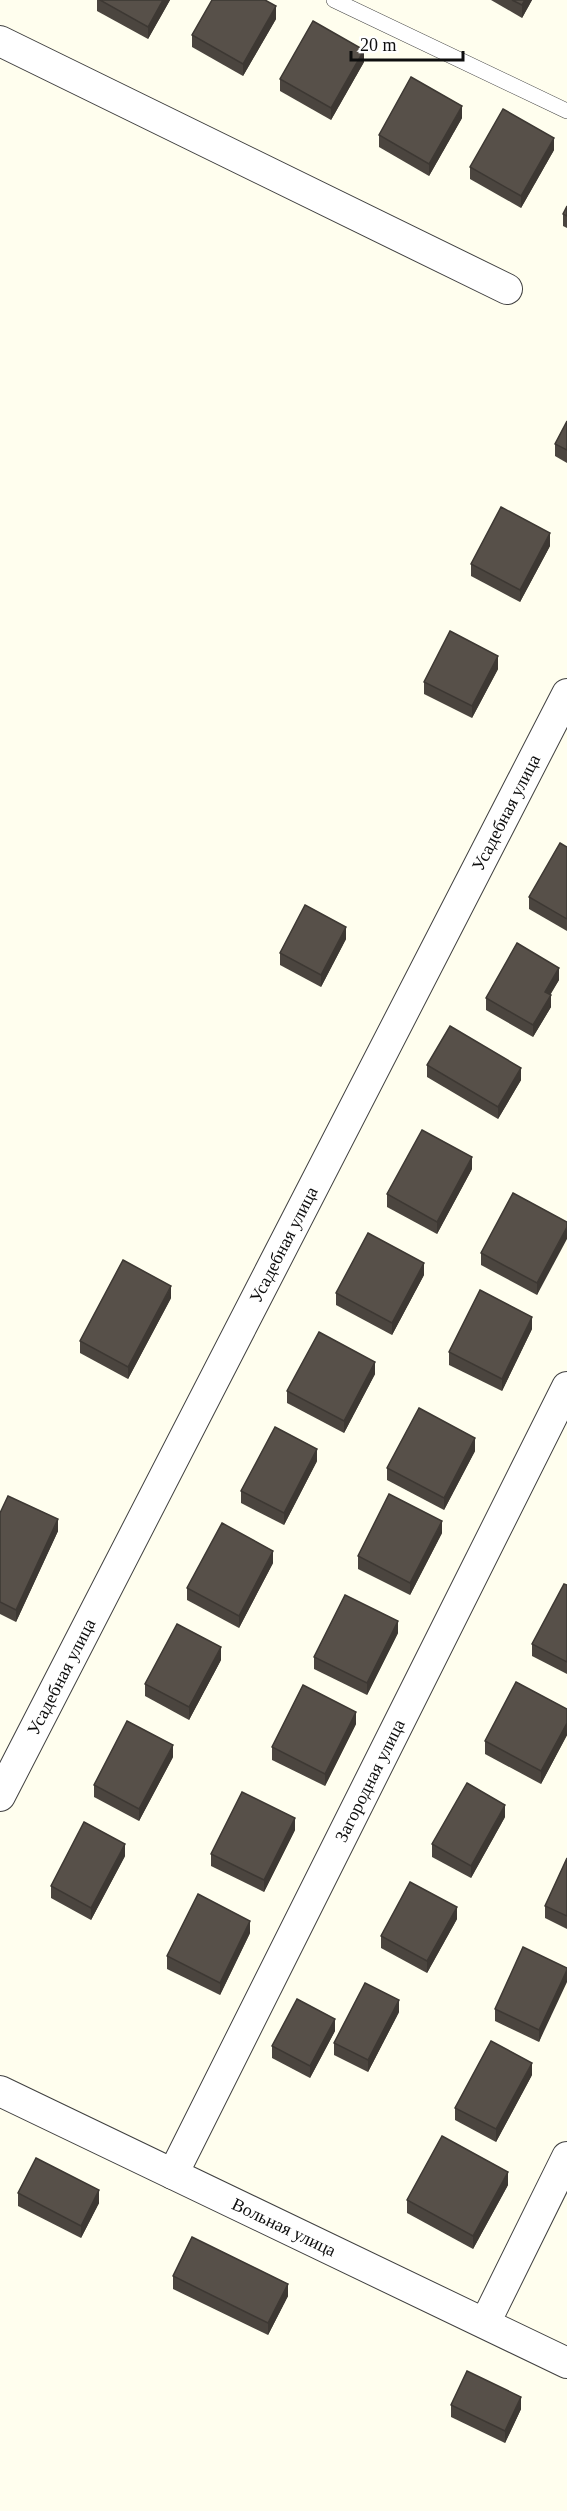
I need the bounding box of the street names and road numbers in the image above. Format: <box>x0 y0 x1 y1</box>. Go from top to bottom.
street label: Усадебная улица <box>468 751 544 874</box>
street label: Усадебная улица <box>245 1183 322 1306</box>
street label: Усадебная улица <box>23 1615 99 1738</box>
street label: Загородная улица <box>331 1716 409 1845</box>
street label: Вольная улица <box>229 2194 339 2261</box>

